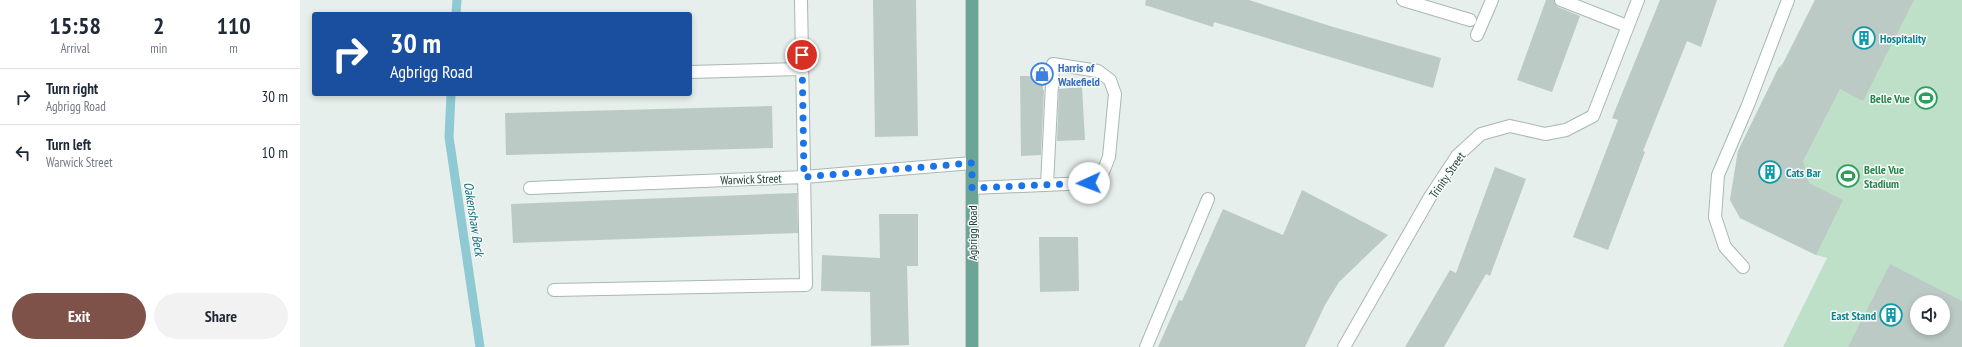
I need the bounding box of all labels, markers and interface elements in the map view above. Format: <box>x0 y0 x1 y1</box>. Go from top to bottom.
text: 15:58 <box>49 10 101 41</box>
text: 2 <box>153 10 164 41</box>
text: 110 <box>216 10 251 41</box>
text: 30 m <box>390 24 441 61</box>
building icon: Hospitality <box>1851 25 1877 51</box>
icon: right <box>324 28 376 80</box>
place label: Hospitality <box>1880 31 1926 46</box>
pin <box>785 38 819 72</box>
text: Arrival <box>60 40 90 57</box>
text: min <box>150 40 167 57</box>
text: m <box>229 40 238 57</box>
icon: arrive <box>791 44 813 66</box>
text: Agbrigg Road <box>390 60 473 83</box>
place label: Harris of Wakefield <box>1057 60 1100 89</box>
shop icon: Harris of Wakefield <box>1029 61 1055 87</box>
text: Turn right <box>46 79 98 98</box>
sports icon: Belle Vue <box>1913 85 1939 111</box>
icon: right <box>12 86 34 108</box>
text: 30 m <box>262 87 288 106</box>
place label: Belle Vue <box>1870 91 1910 106</box>
text: Agbrigg Road <box>46 98 106 115</box>
text: Turn left <box>46 135 91 154</box>
icon: left <box>12 142 34 164</box>
text: 10 m <box>262 143 288 162</box>
street label: Trinity Street <box>1426 148 1469 201</box>
text: Warwick Street <box>46 154 113 171</box>
building icon: Cats Bar <box>1757 159 1783 185</box>
position arrow <box>1068 162 1110 204</box>
place label: Belle Vue Stadium <box>1864 162 1904 191</box>
sports icon: Belle Vue Stadium <box>1835 163 1861 189</box>
place label: Cats Bar <box>1786 165 1821 180</box>
street label: Warwick Street <box>720 170 783 188</box>
water label: Oakenshaw Beck <box>460 181 489 259</box>
street label: Agbrigg Road <box>965 205 980 261</box>
button: Exit <box>12 293 146 339</box>
button: Share <box>154 293 288 339</box>
map controls <box>1910 295 1950 335</box>
button: sound <box>1910 295 1950 335</box>
building icon: East Stand <box>1878 302 1904 328</box>
place label: East Stand <box>1831 308 1876 323</box>

